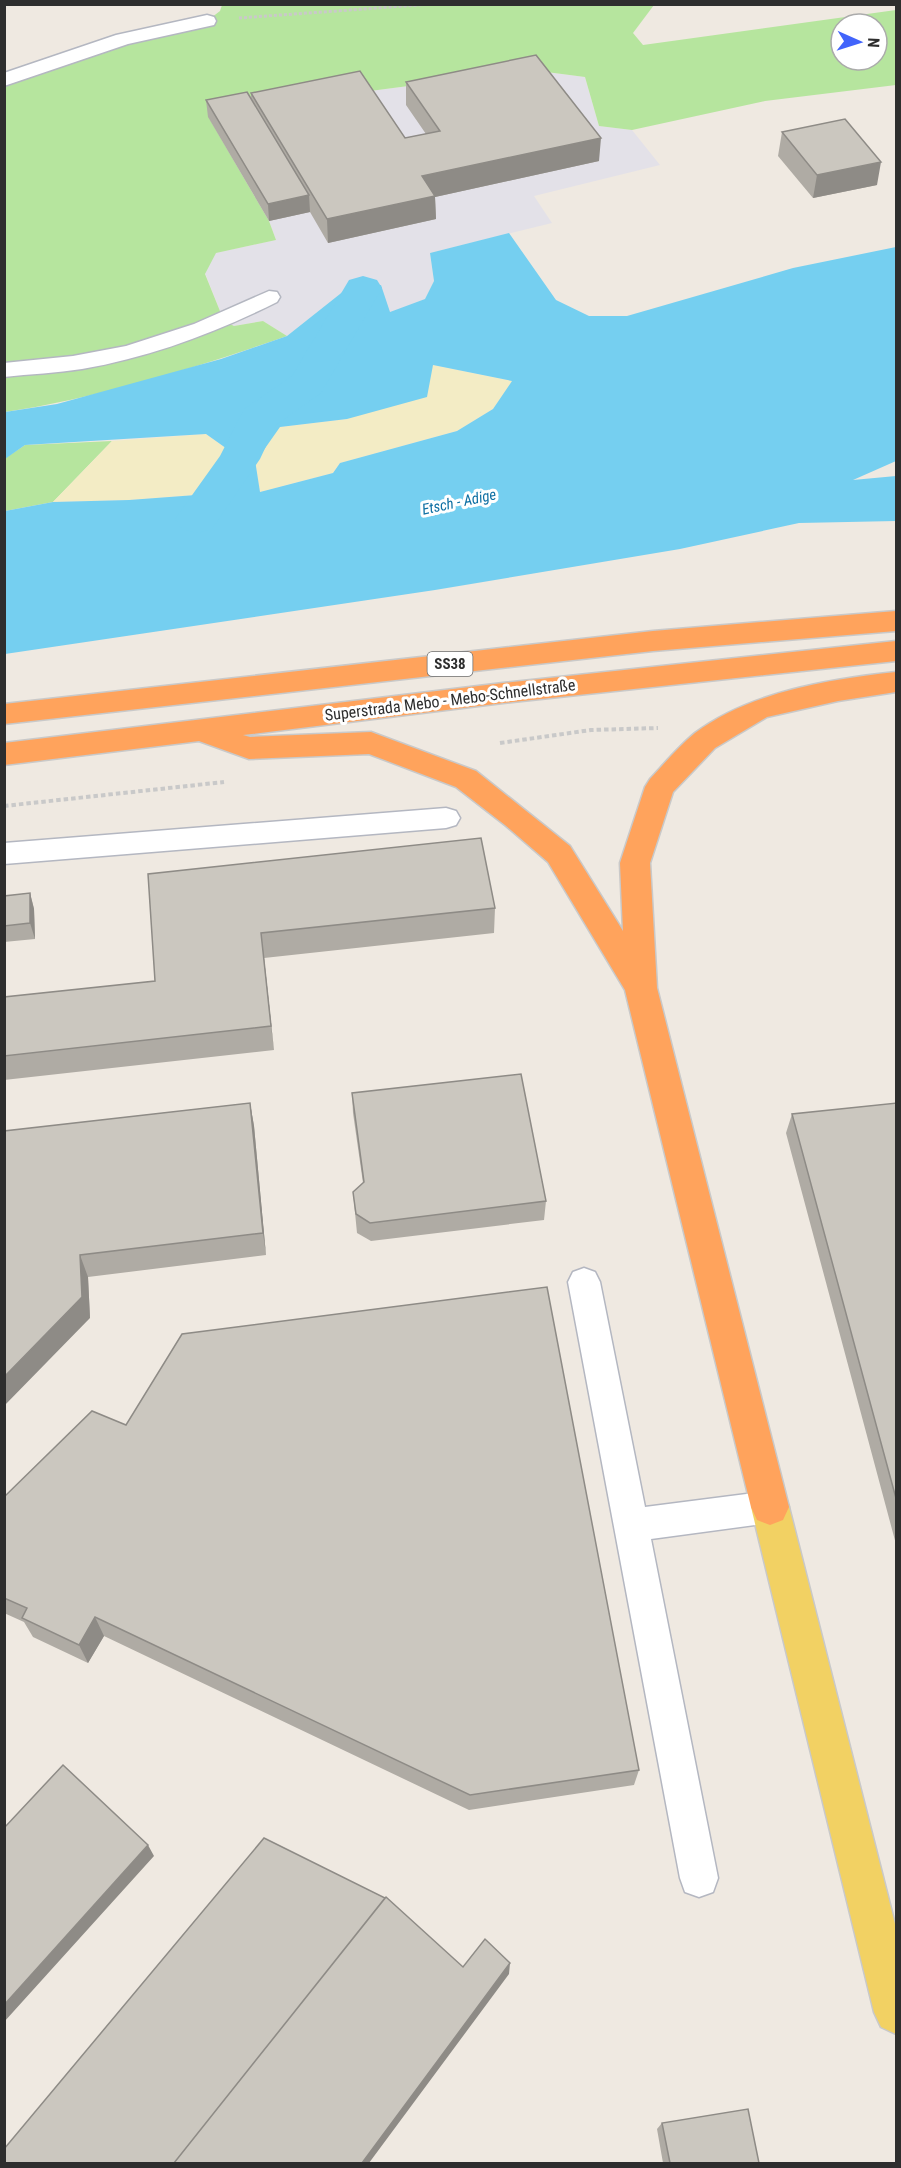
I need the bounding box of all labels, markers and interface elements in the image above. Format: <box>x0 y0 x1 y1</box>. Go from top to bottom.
north arrow <box>829 12 889 72</box>
text: N <box>864 37 883 48</box>
water label: Etsch - Adige <box>420 485 498 519</box>
road number: SS38 <box>428 652 472 676</box>
street label: Superstrada Mebo - Mebo-Schnellstraße <box>324 675 576 725</box>

